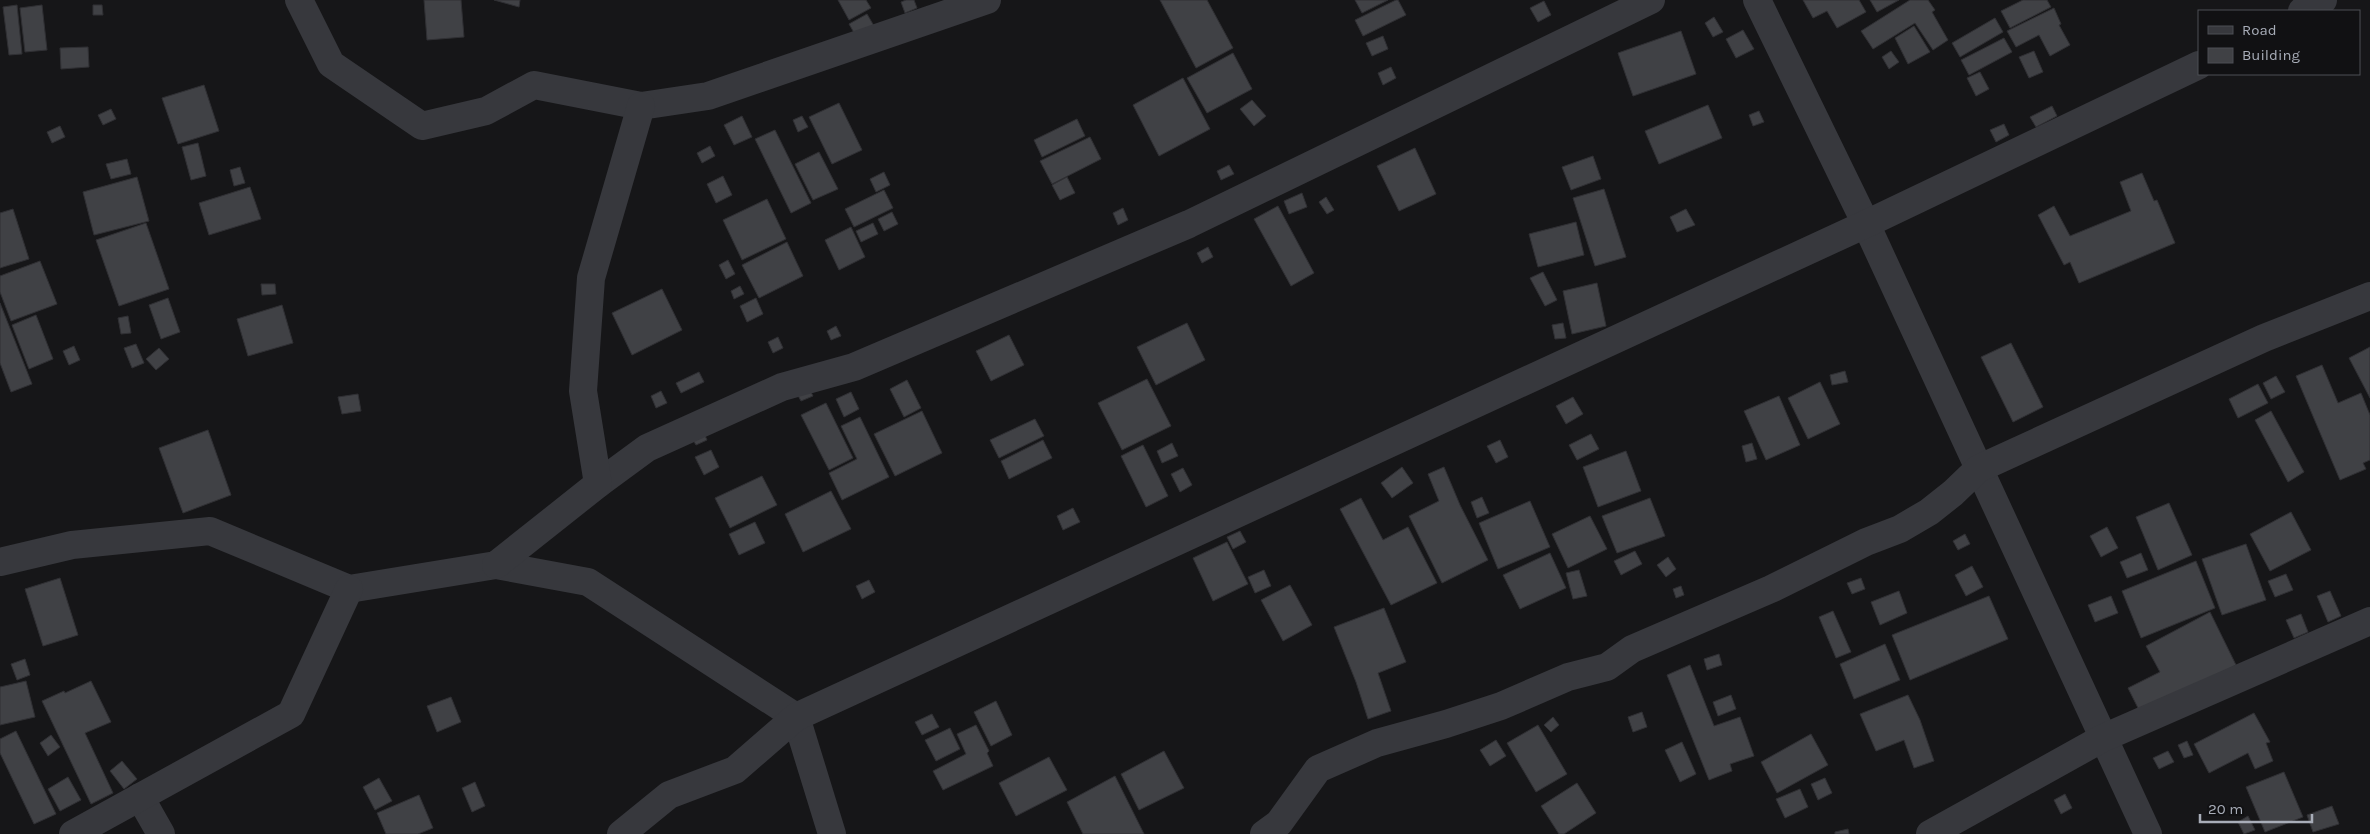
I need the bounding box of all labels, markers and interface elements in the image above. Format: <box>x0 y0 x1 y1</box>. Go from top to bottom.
legend <box>2198 10 2360 75</box>
text: Road <box>2242 21 2277 39</box>
text: Building <box>2242 46 2300 64</box>
scale bar <box>2200 792 2312 824</box>
text: 20 m <box>2208 800 2243 818</box>

